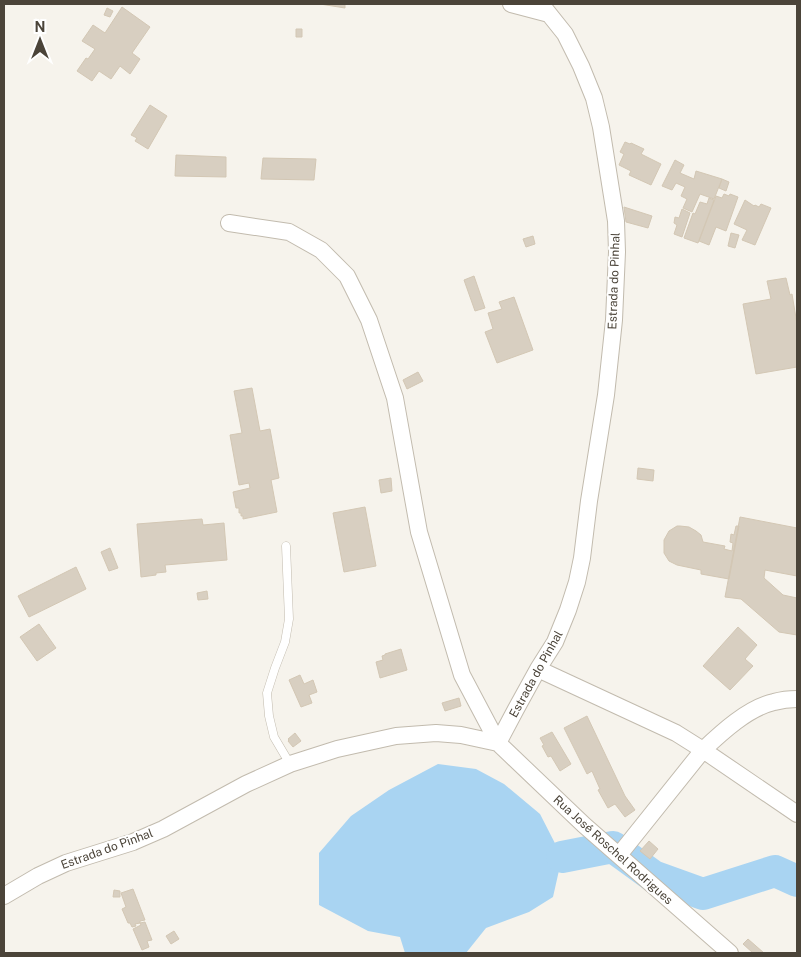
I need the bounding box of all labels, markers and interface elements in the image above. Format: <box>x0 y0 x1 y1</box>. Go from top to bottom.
north arrow <box>15 15 65 65</box>
text: N <box>35 19 45 35</box>
street label: Estrada do Pinhal <box>605 232 623 330</box>
street label: Estrada do Pinhal <box>506 628 566 720</box>
street label: Rua José Roschel Rodrigues <box>550 793 676 907</box>
street label: Estrada do Pinhal <box>59 826 155 872</box>

